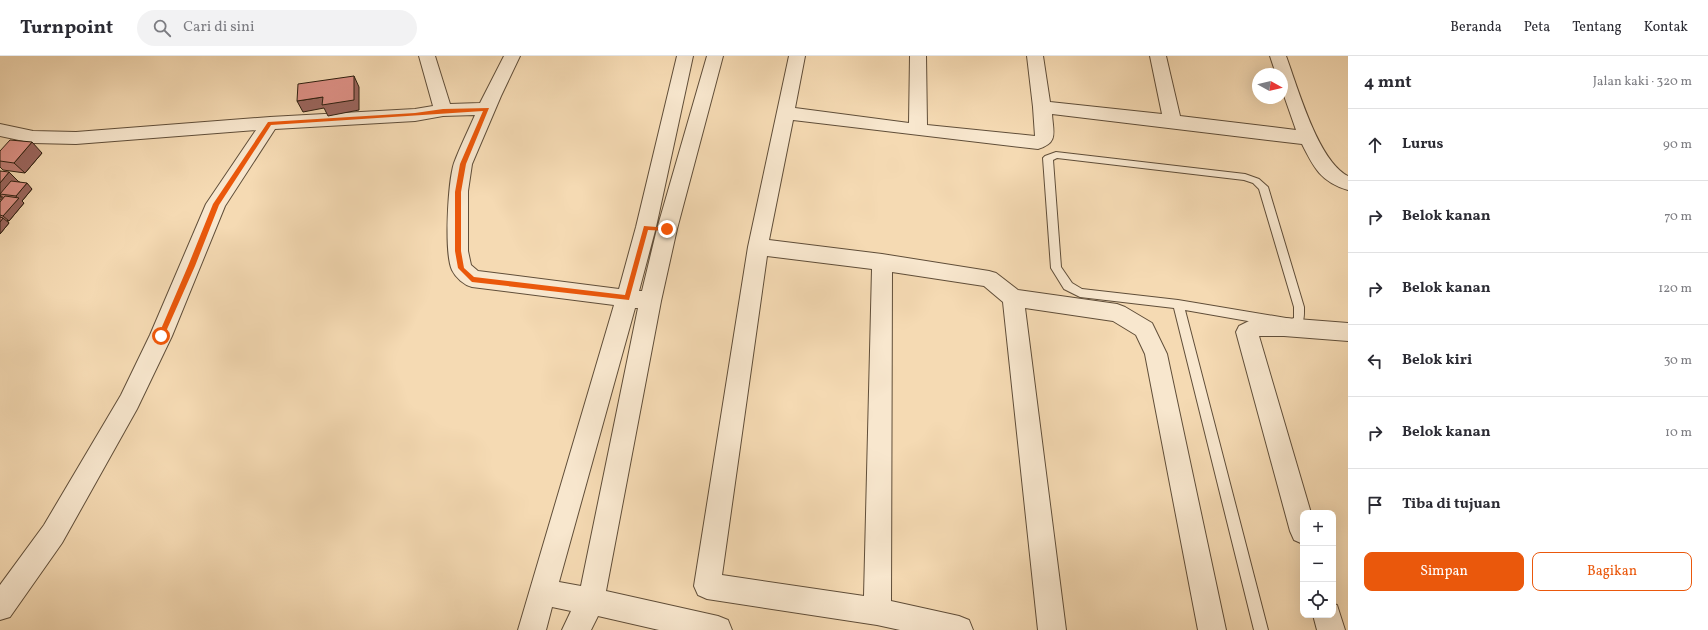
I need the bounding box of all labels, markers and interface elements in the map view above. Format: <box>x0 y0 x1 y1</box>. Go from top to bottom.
search box <box>137 10 417 46</box>
text: Turnpoint <box>20 15 113 41</box>
icon: search <box>151 17 173 39</box>
text: Cari di sini <box>183 17 255 38</box>
text: Beranda <box>1450 18 1502 37</box>
text: Peta <box>1524 18 1550 37</box>
text: Tentang <box>1572 18 1622 37</box>
text: Kontak <box>1644 18 1688 37</box>
north arrow <box>1252 68 1288 104</box>
text: 4 mnt <box>1364 71 1412 94</box>
text: Jalan kaki · 320 m <box>1593 73 1692 91</box>
icon: ahead <box>1364 134 1386 156</box>
text: Lurus <box>1402 134 1443 155</box>
text: 90 m <box>1663 136 1692 154</box>
icon: right <box>1364 206 1386 228</box>
text: Belok kanan <box>1402 206 1491 227</box>
text: 70 m <box>1664 208 1692 226</box>
route end <box>658 220 676 238</box>
icon: right <box>1364 278 1386 300</box>
text: Belok kanan <box>1402 278 1491 299</box>
text: 120 m <box>1658 280 1692 298</box>
route start <box>152 327 170 345</box>
icon: left <box>1364 350 1386 372</box>
text: Belok kiri <box>1402 350 1472 371</box>
text: 30 m <box>1664 352 1692 370</box>
icon: right <box>1364 422 1386 444</box>
text: Belok kanan <box>1402 422 1491 443</box>
text: 10 m <box>1665 424 1692 442</box>
icon: arrive <box>1364 494 1386 516</box>
text: Tiba di tujuan <box>1402 494 1501 515</box>
map controls <box>1300 510 1336 618</box>
button: + <box>1300 510 1336 546</box>
button: − <box>1300 546 1336 582</box>
button: Simpan <box>1364 552 1524 591</box>
button: Bagikan <box>1532 552 1692 591</box>
button: locate <box>1300 582 1336 618</box>

